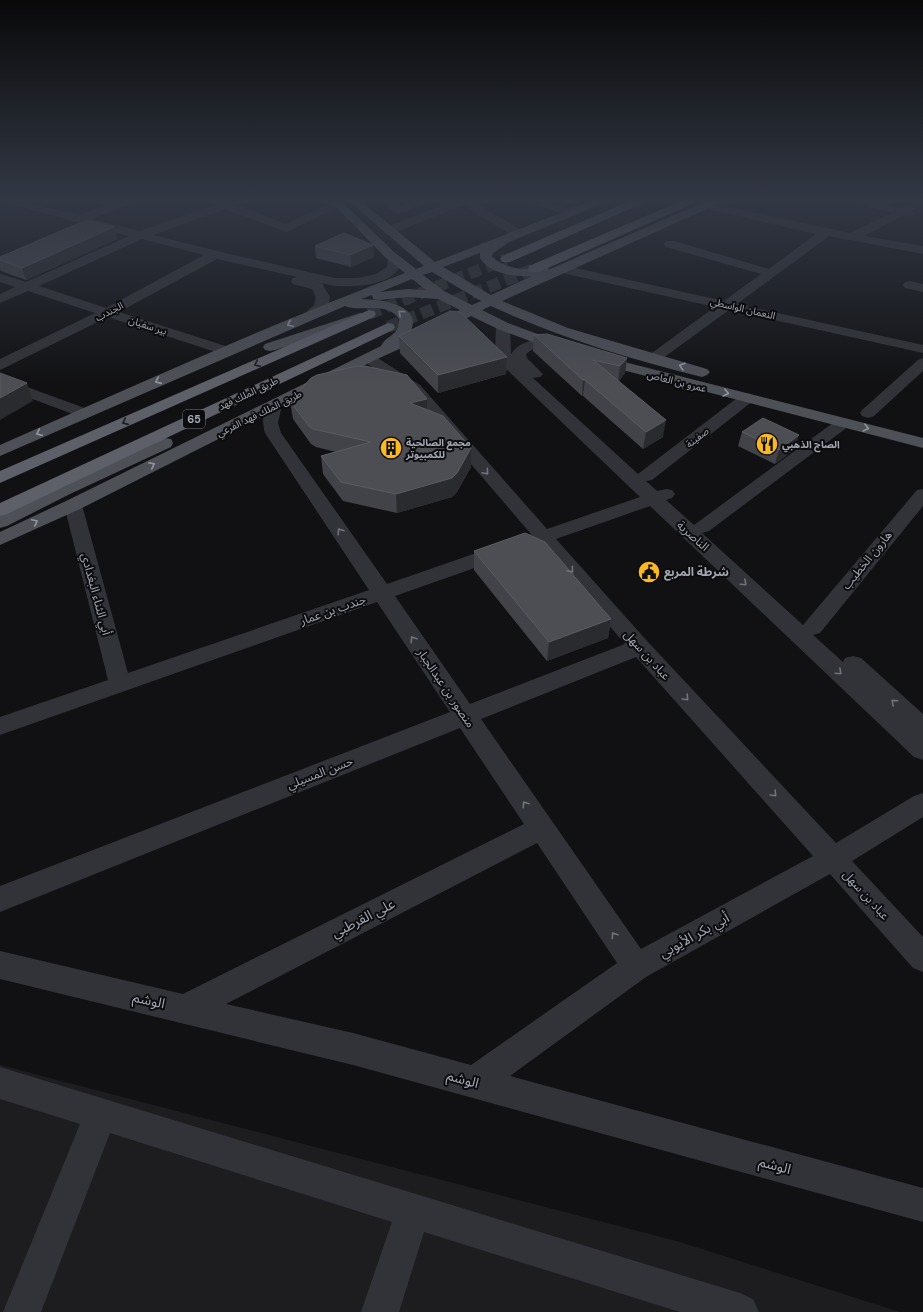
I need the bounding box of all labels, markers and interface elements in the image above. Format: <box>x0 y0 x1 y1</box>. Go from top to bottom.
street label: النعمان الواسطي <box>709 295 777 324</box>
street label: الجندب <box>93 299 126 324</box>
one-way arrow <box>398 311 406 318</box>
street label: بير سفيان <box>127 313 169 338</box>
one-way arrow <box>287 319 295 327</box>
one-way arrow <box>253 359 261 367</box>
one-way arrow <box>678 362 685 371</box>
street label: عمرو بن العاص <box>646 368 708 395</box>
street label: طريق الملك فهد <box>216 374 280 413</box>
one-way arrow <box>155 376 162 384</box>
street label: طريق الملك فهد الفرعي <box>214 387 305 441</box>
one-way arrow <box>722 388 729 397</box>
road number: 65 <box>183 410 205 428</box>
one-way arrow <box>122 417 129 425</box>
street label: صفينة <box>683 424 712 451</box>
one-way arrow <box>862 424 869 432</box>
one-way arrow <box>36 429 43 437</box>
restaurant icon: الصاج الذهبي <box>754 431 780 457</box>
building icon: مجمع الصالحية للكمبيوتر <box>378 435 404 461</box>
place label: مجمع الصالحية للكمبيوتر <box>405 436 471 461</box>
place label: الصاج الذهبي <box>782 438 840 453</box>
one-way arrow <box>148 462 156 470</box>
one-way arrow <box>482 467 489 474</box>
street label: الناصرية <box>673 517 713 555</box>
one-way arrow <box>31 519 39 527</box>
street label: هارون الخطيب <box>838 527 896 593</box>
one-way arrow <box>337 528 345 535</box>
street label: أبي الثناء البغدادي <box>76 551 115 638</box>
public building icon: شرطة المربع <box>636 559 662 585</box>
place label: شرطة المربع <box>664 564 729 581</box>
one-way arrow <box>567 565 574 573</box>
one-way arrow <box>739 578 747 586</box>
street label: جندب بن عمار <box>297 591 368 629</box>
street label: عباد بن سهل <box>620 627 674 683</box>
one-way arrow <box>411 636 418 643</box>
street label: منصور بن عبدالجبار <box>413 644 478 731</box>
one-way arrow <box>834 667 842 675</box>
one-way arrow <box>681 693 689 701</box>
one-way arrow <box>891 699 899 707</box>
street label: حسن المسيلي <box>285 753 356 795</box>
one-way arrow <box>769 789 777 797</box>
one-way arrow <box>522 801 530 808</box>
street label: عباد بن سهل <box>839 867 893 923</box>
street label: علي القرطبي <box>328 894 399 944</box>
street label: أبي بكر الأيوبي <box>656 908 734 964</box>
one-way arrow <box>612 932 619 939</box>
street label: الوشم <box>131 988 167 1014</box>
street label: الوشم <box>444 1066 481 1094</box>
street label: الوشم <box>756 1152 793 1180</box>

